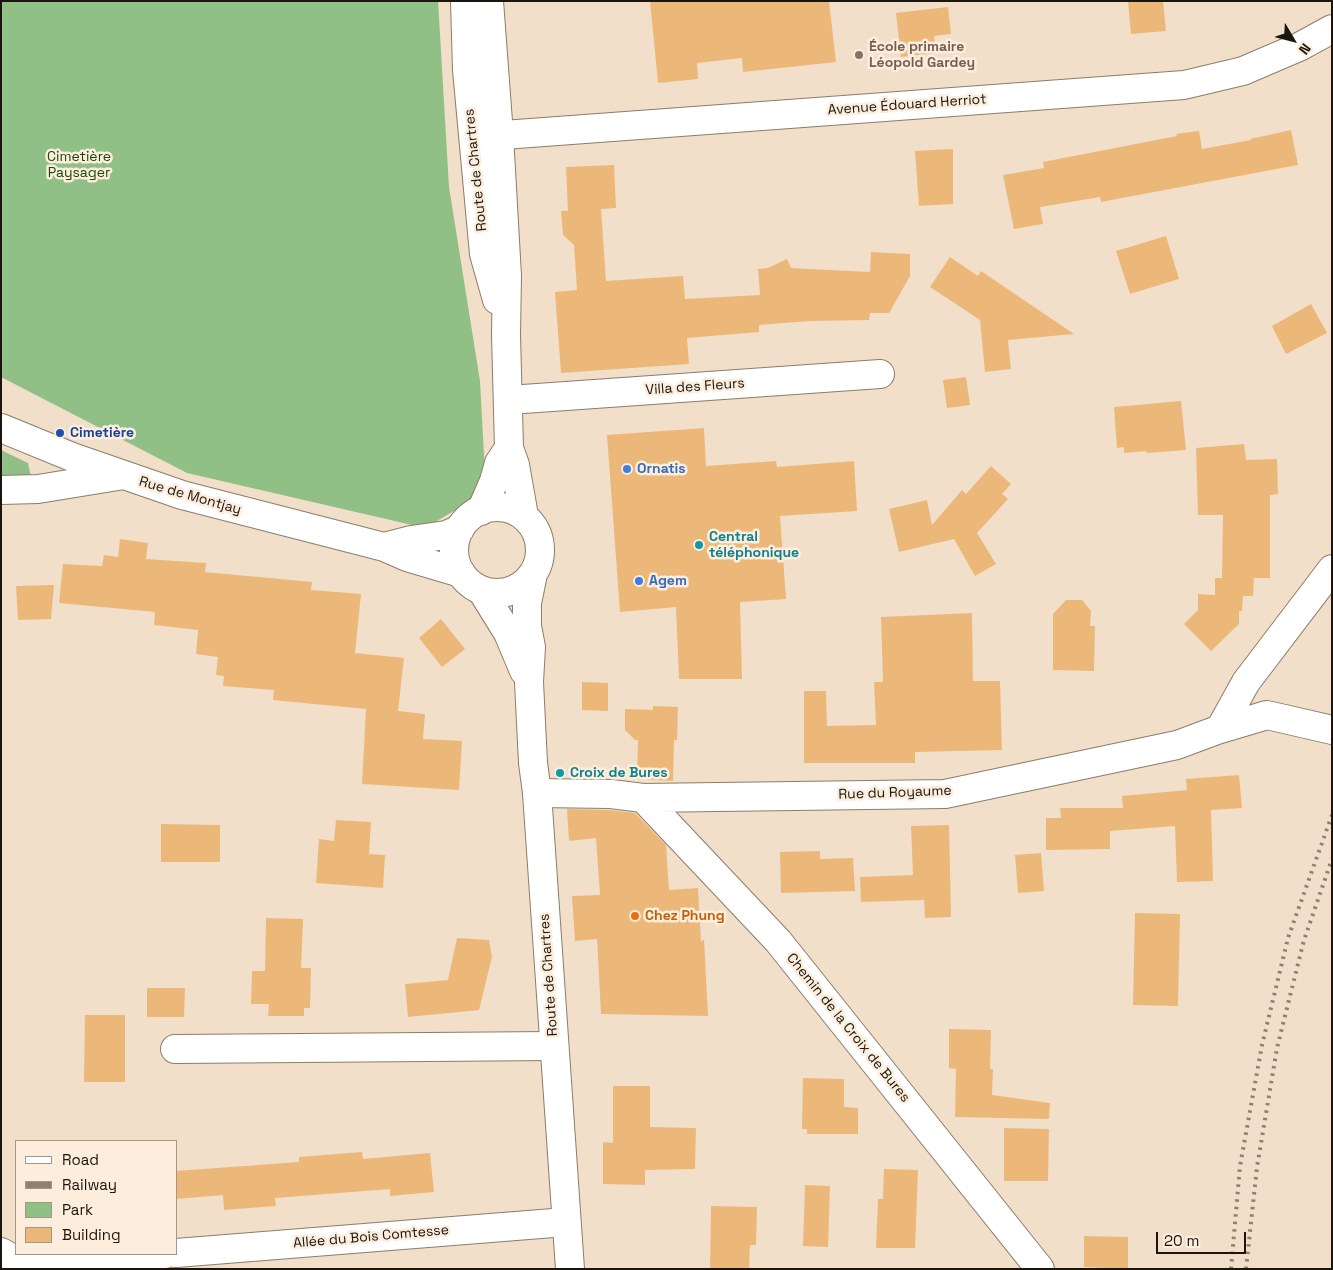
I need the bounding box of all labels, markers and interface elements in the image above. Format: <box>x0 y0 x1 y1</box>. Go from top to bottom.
north arrow <box>1268 15 1318 65</box>
place label: École primaire Léopold Gardey <box>869 39 975 72</box>
text: N <box>1295 40 1315 58</box>
marker: École primaire Léopold Gardey <box>853 49 865 61</box>
street label: Avenue Édouard Herriot <box>827 91 987 119</box>
street label: Route de Chartres <box>461 108 491 232</box>
park label: Cimetière Paysager <box>47 149 111 182</box>
street label: Villa des Fleurs <box>645 375 745 399</box>
place label: Cimetière <box>70 425 134 441</box>
marker: Cimetière <box>54 427 66 439</box>
place label: Ornatis <box>637 461 686 477</box>
marker: Ornatis <box>621 463 633 475</box>
street label: Rue de Montjay <box>137 473 243 519</box>
place label: Central téléphonique <box>709 529 799 562</box>
marker: Central téléphonique <box>693 539 705 551</box>
place label: Agem <box>649 573 687 589</box>
marker: Agem <box>633 575 645 587</box>
place label: Croix de Bures <box>570 765 668 781</box>
marker: Croix de Bures <box>554 767 566 779</box>
street label: Rue du Royaume <box>838 783 952 803</box>
place label: Chez Phung <box>645 908 725 924</box>
marker: Chez Phung <box>629 910 641 922</box>
street label: Route de Chartres <box>536 913 562 1037</box>
street label: Chemin de la Croix de Bures <box>783 950 913 1106</box>
legend <box>15 1140 178 1255</box>
text: Road <box>62 1150 99 1169</box>
text: Railway <box>62 1175 117 1194</box>
text: Park <box>62 1200 93 1219</box>
street label: Allée du Bois Comtesse <box>292 1222 450 1252</box>
scale bar <box>1158 1222 1248 1254</box>
text: Building <box>62 1225 121 1244</box>
text: 20 m <box>1164 1231 1199 1250</box>

